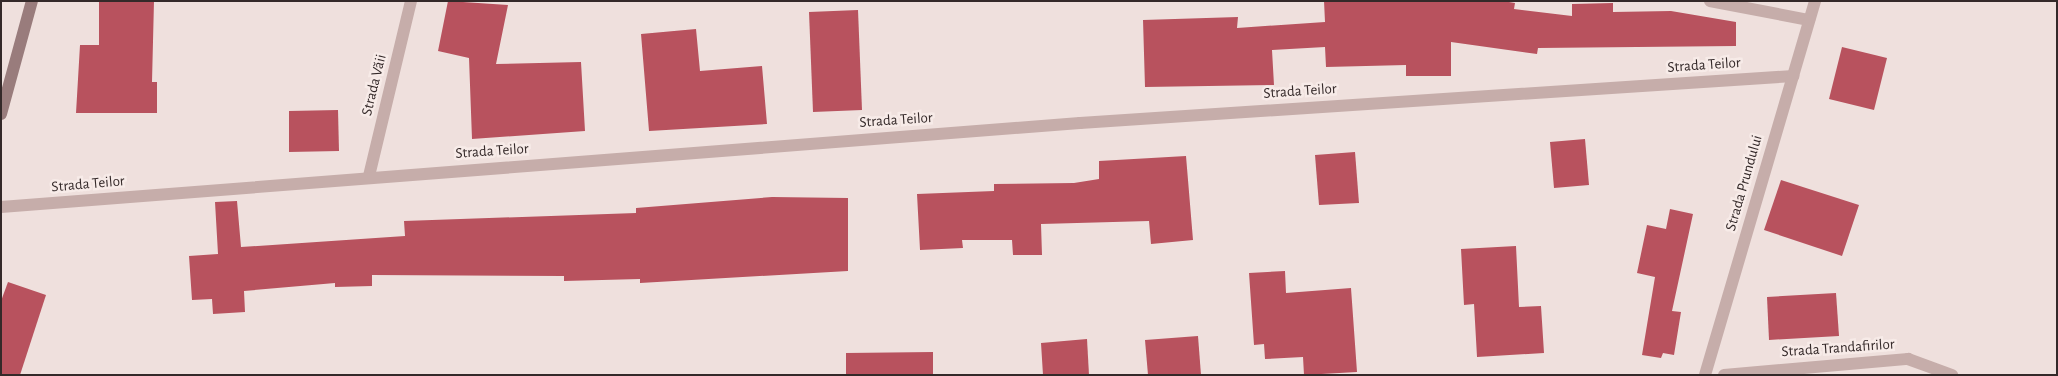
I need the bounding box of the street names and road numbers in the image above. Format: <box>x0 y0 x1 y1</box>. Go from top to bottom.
street label: Strada Văii <box>358 53 390 117</box>
street label: Strada Teilor <box>1667 53 1741 77</box>
street label: Strada Teilor <box>1263 79 1337 103</box>
street label: Strada Teilor <box>859 108 933 132</box>
street label: Strada Prundului <box>1722 133 1766 233</box>
street label: Strada Teilor <box>455 139 529 163</box>
street label: Strada Teilor <box>51 172 125 196</box>
street label: Strada Trandafirilor <box>1781 335 1895 361</box>

